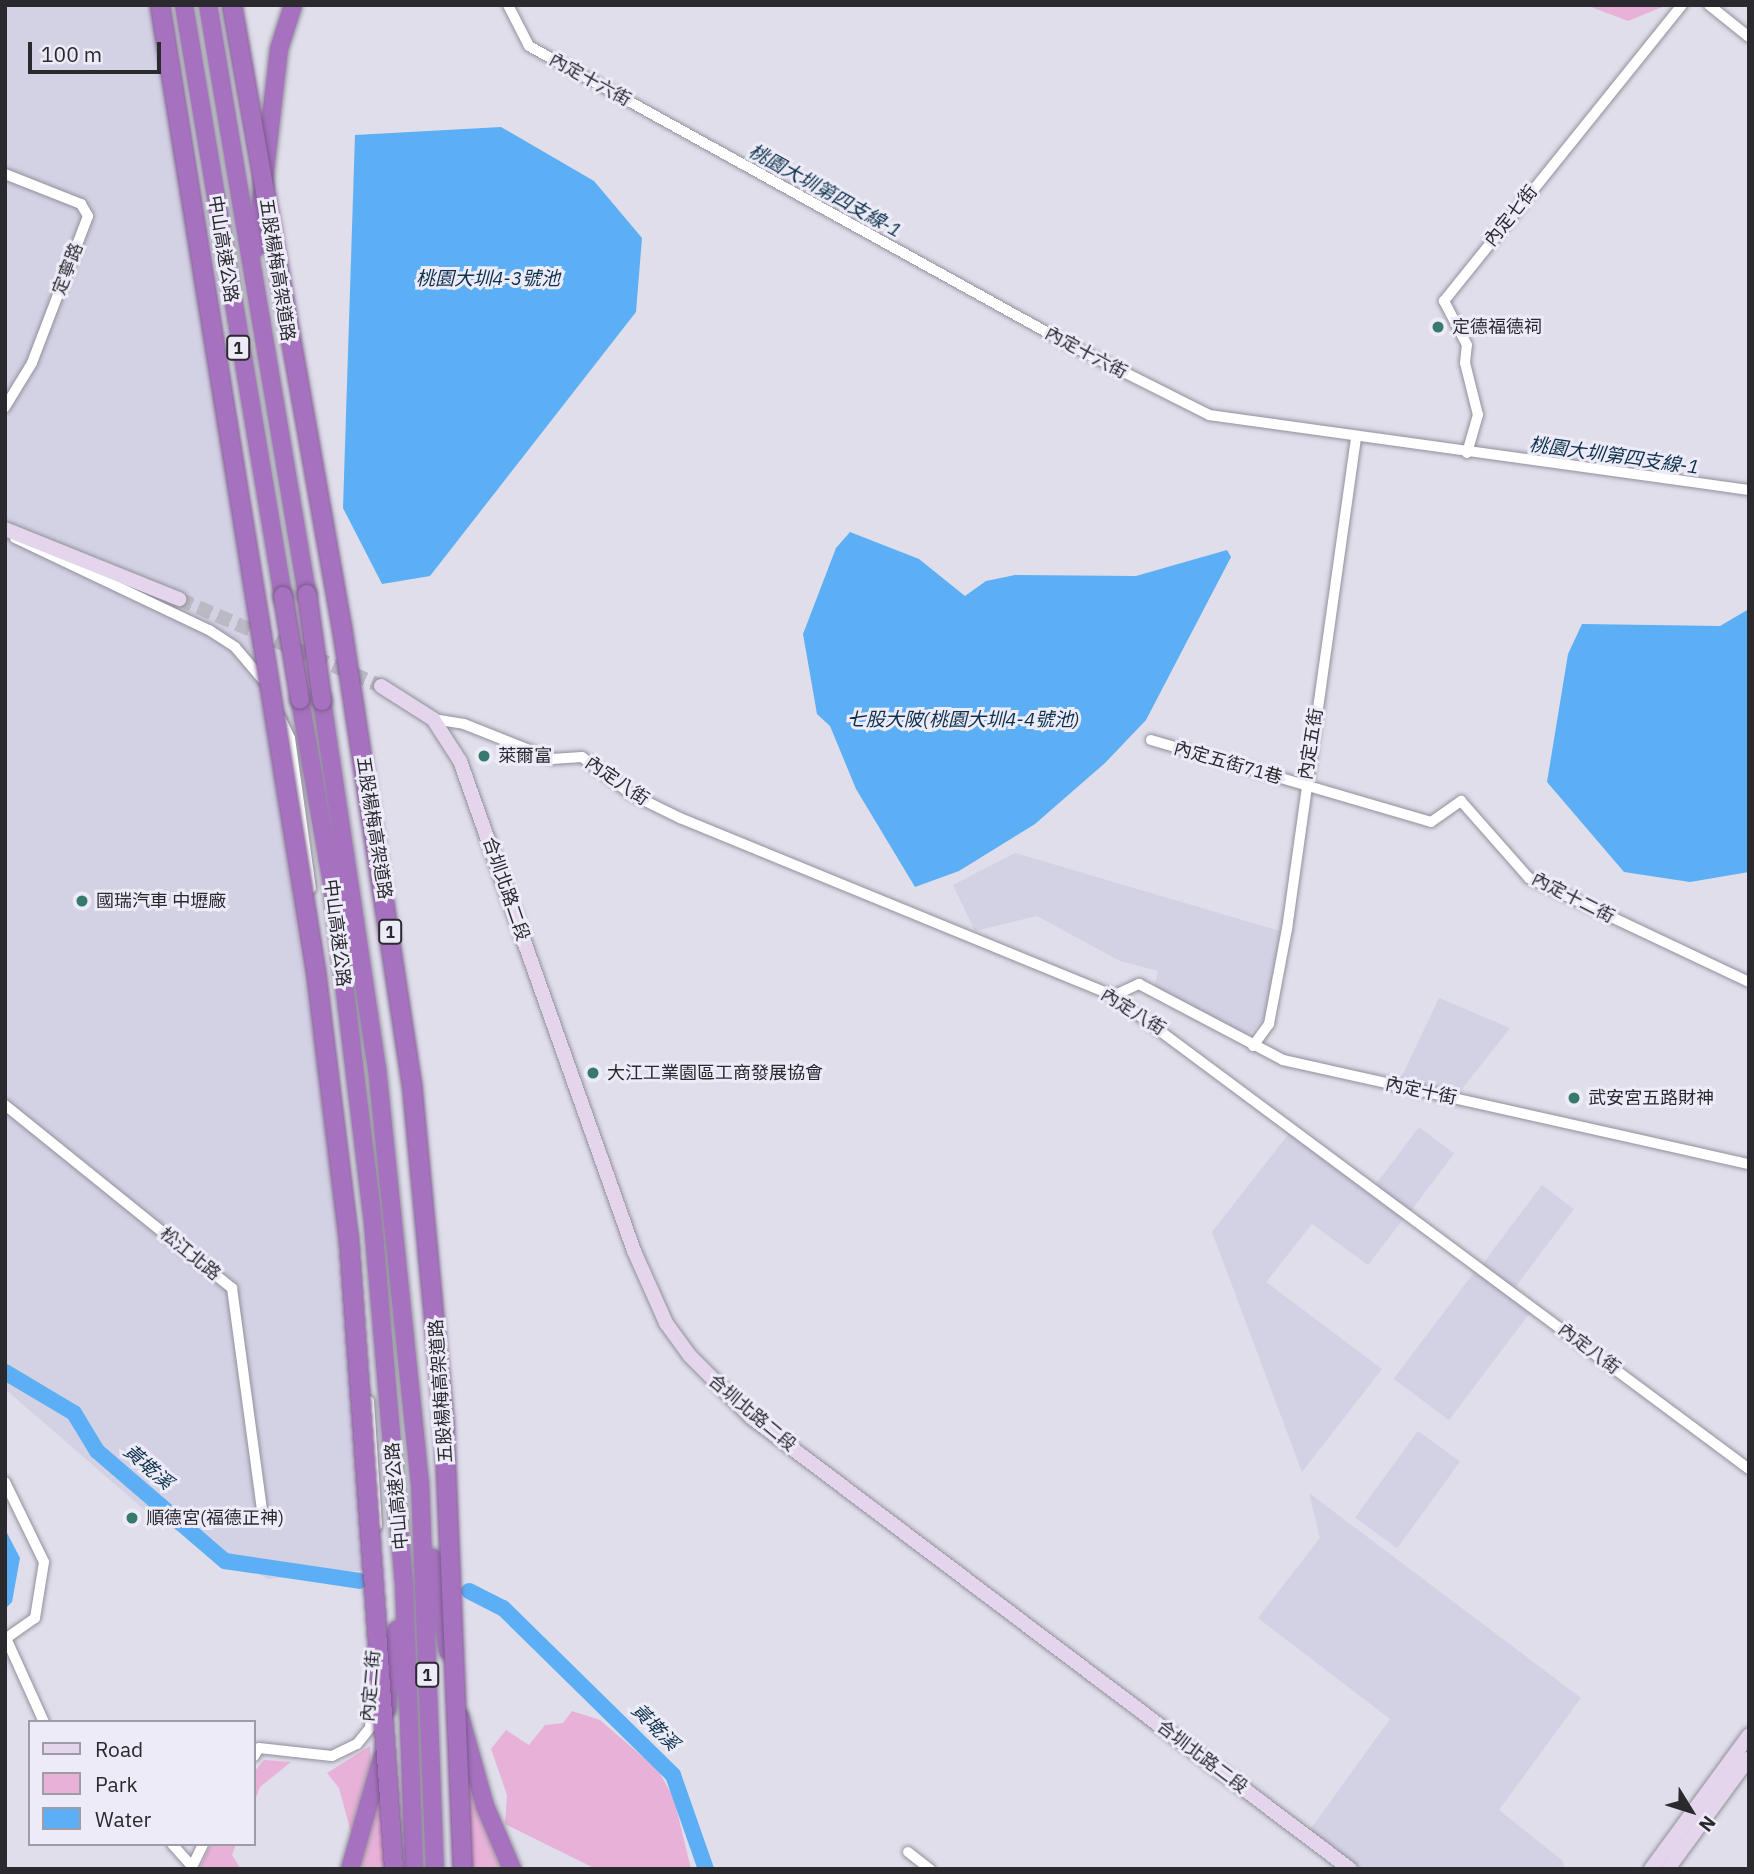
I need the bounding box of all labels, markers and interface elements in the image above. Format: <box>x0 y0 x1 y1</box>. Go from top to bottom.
scale bar <box>32 28 164 72</box>
text: 100 m <box>41 40 102 68</box>
street label: 內定十六街 <box>545 49 635 111</box>
water label: 桃園大圳第四支線-1 <box>745 140 905 242</box>
street label: 內定七街 <box>1480 181 1542 251</box>
street label: 中山高速公路 <box>204 194 242 304</box>
street label: 五股楊梅高架道路 <box>255 197 299 343</box>
street label: 定寧路 <box>48 240 88 298</box>
water label: 桃園大圳4-3號池 <box>416 268 560 290</box>
place label: 定德福德祠 <box>1452 316 1542 338</box>
marker: 定德福德祠 <box>1430 319 1446 335</box>
street label: 內定十六街 <box>1041 322 1131 384</box>
road number: 1 <box>226 336 250 360</box>
water label: 桃園大圳第四支線-1 <box>1528 433 1700 479</box>
street label: 內定五街 <box>1295 707 1327 781</box>
water label: 七股大陂(桃園大圳4-4號池) <box>847 709 1079 731</box>
street label: 內定五街71巷 <box>1171 737 1285 789</box>
place label: 萊爾富 <box>498 745 552 767</box>
marker: 萊爾富 <box>476 748 492 764</box>
street label: 內定八街 <box>581 752 653 810</box>
street label: 五股楊梅高架道路 <box>352 755 396 901</box>
street label: 合圳北路二段 <box>478 834 534 944</box>
street label: 內定十二街 <box>1528 868 1618 928</box>
street label: 中山高速公路 <box>320 878 354 988</box>
place label: 國瑞汽車 中壢廠 <box>96 890 226 912</box>
marker: 國瑞汽車 中壢廠 <box>74 893 90 909</box>
road number: 1 <box>378 920 402 944</box>
street label: 內定八街 <box>1097 984 1169 1040</box>
place label: 大江工業園區工商發展協會 <box>607 1062 823 1084</box>
marker: 大江工業園區工商發展協會 <box>585 1065 601 1081</box>
street label: 內定十街 <box>1384 1073 1458 1109</box>
place label: 武安宮五路財神 <box>1588 1087 1714 1109</box>
marker: 武安宮五路財神 <box>1566 1090 1582 1106</box>
street label: 松江北路 <box>155 1223 225 1285</box>
street label: 五股楊梅高架道路 <box>425 1318 457 1464</box>
street label: 內定八街 <box>1554 1319 1624 1379</box>
street label: 合圳北路二段 <box>704 1370 800 1456</box>
water label: 黃墘溪 <box>119 1440 177 1494</box>
street label: 中山高速公路 <box>382 1441 412 1551</box>
place label: 順德宮(福德正神) <box>146 1507 284 1529</box>
marker: 順德宮(福德正神) <box>124 1510 140 1526</box>
street label: 內定二街 <box>357 1649 385 1723</box>
road number: 1 <box>415 1662 439 1688</box>
water label: 黃墘溪 <box>627 1699 683 1755</box>
street label: 合圳北路二段 <box>1152 1716 1252 1798</box>
legend <box>28 1720 256 1846</box>
text: Road <box>95 1735 143 1763</box>
text: Park <box>95 1770 138 1798</box>
north arrow <box>1656 1776 1726 1846</box>
text: Water <box>95 1805 151 1833</box>
text: N <box>1694 1811 1721 1837</box>

